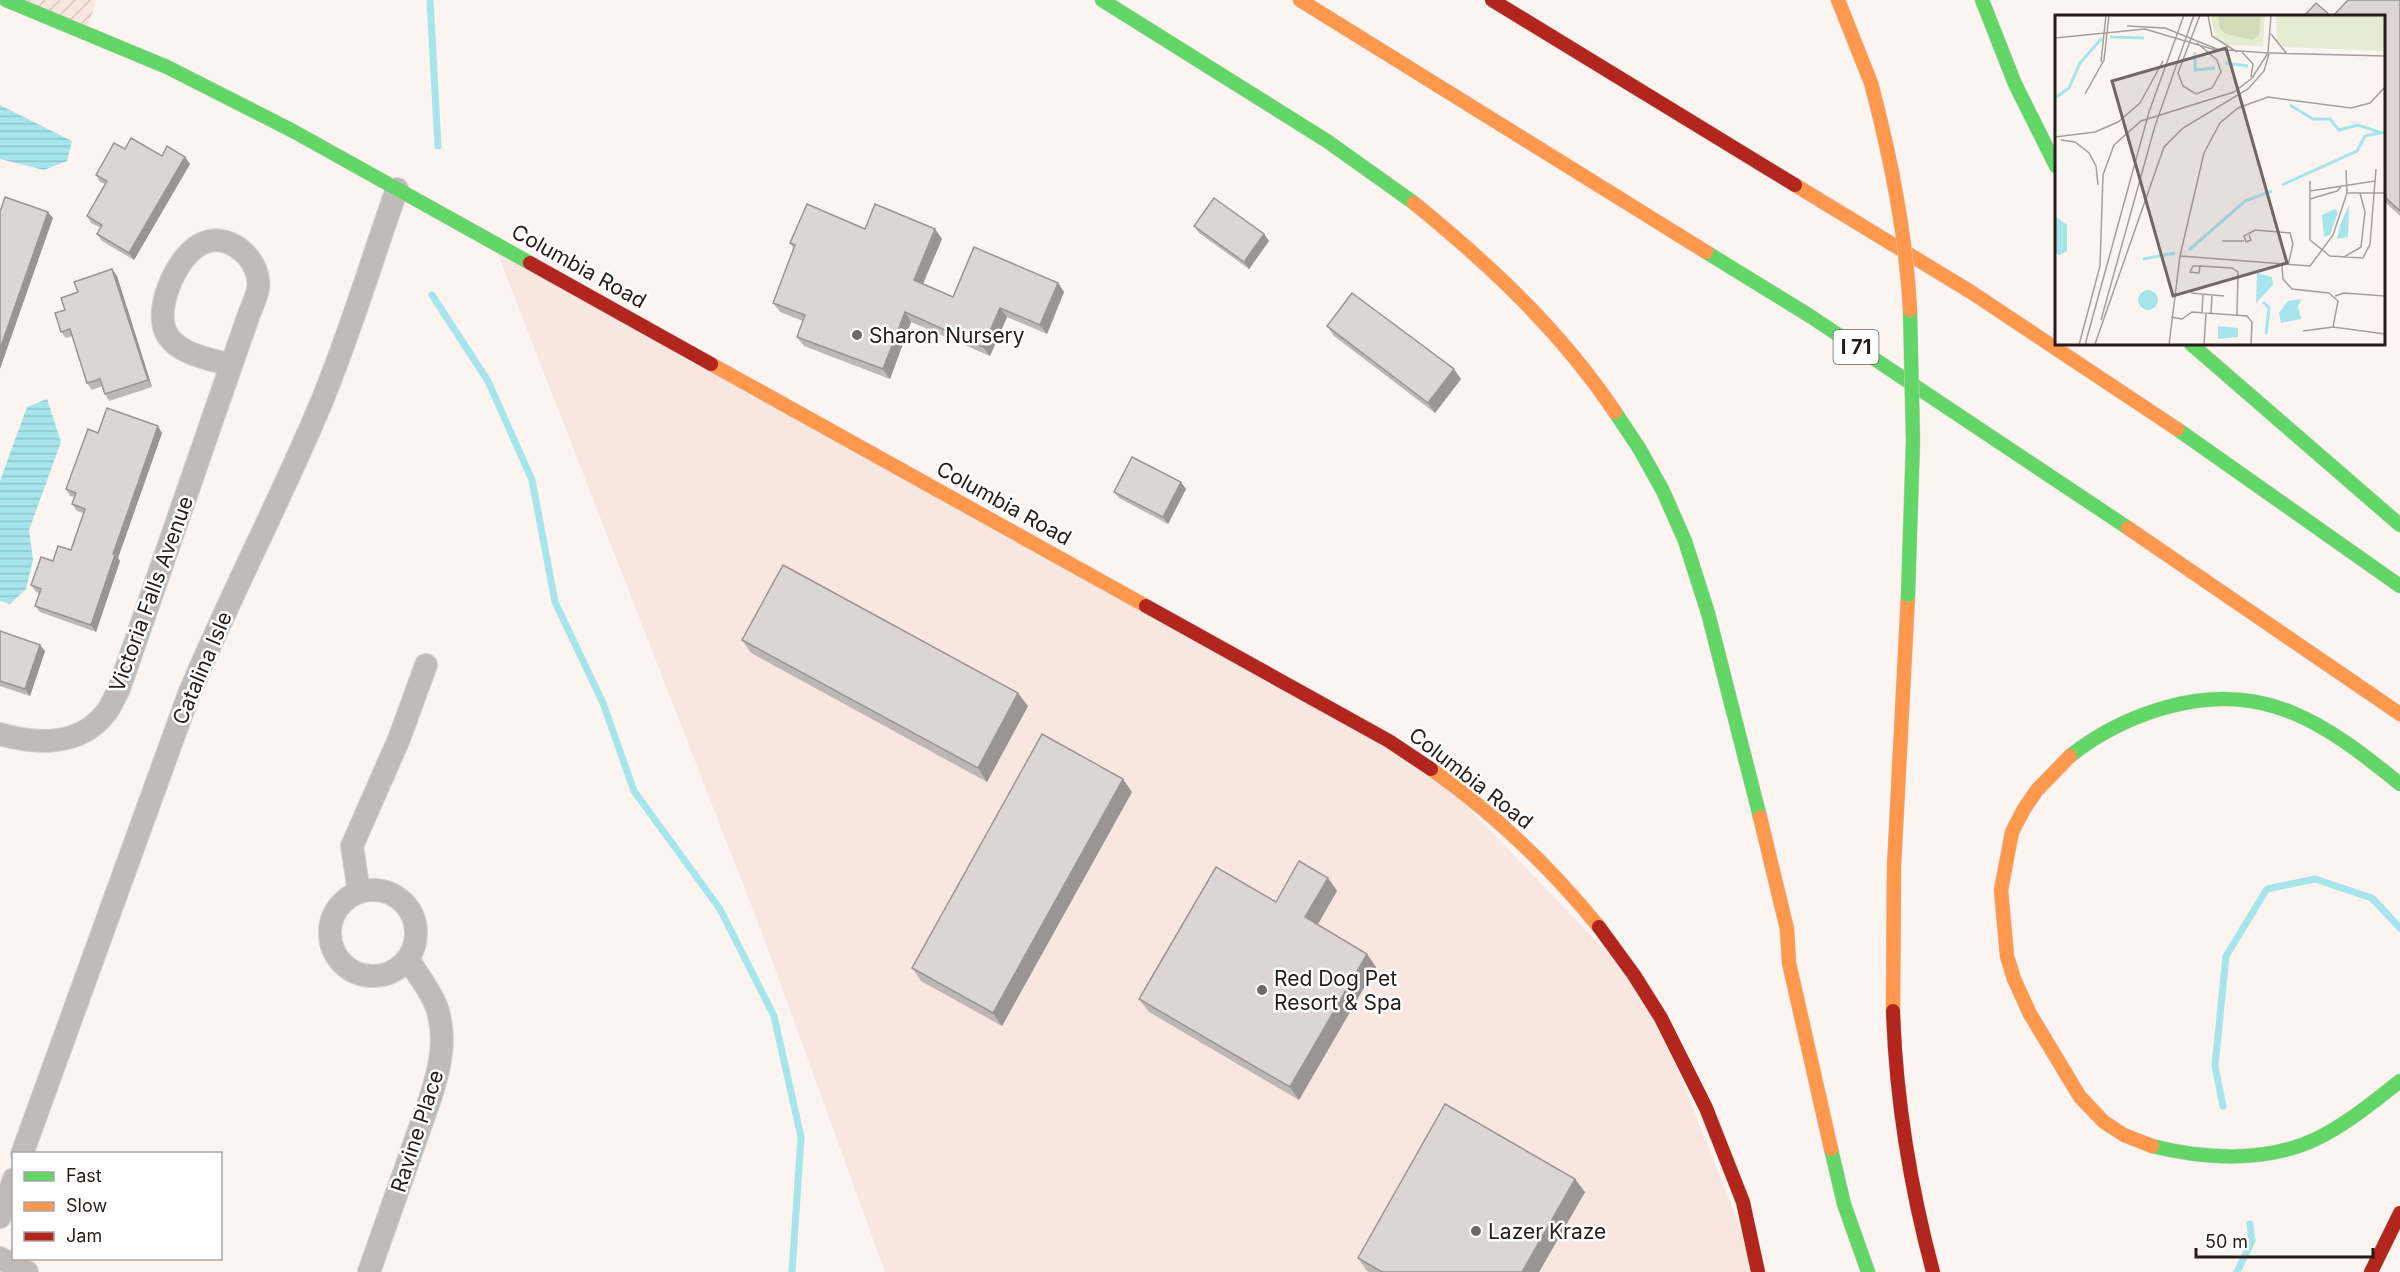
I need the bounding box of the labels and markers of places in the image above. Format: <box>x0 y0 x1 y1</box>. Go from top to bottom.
place label: Sharon Nursery <box>869 323 1025 348</box>
marker: Sharon Nursery <box>850 328 864 342</box>
place label: Red Dog Pet Resort & Spa <box>1274 966 1402 1015</box>
marker: Red Dog Pet Resort & Spa <box>1255 983 1269 997</box>
place label: Lazer Kraze <box>1488 1219 1606 1244</box>
marker: Lazer Kraze <box>1469 1224 1483 1238</box>

